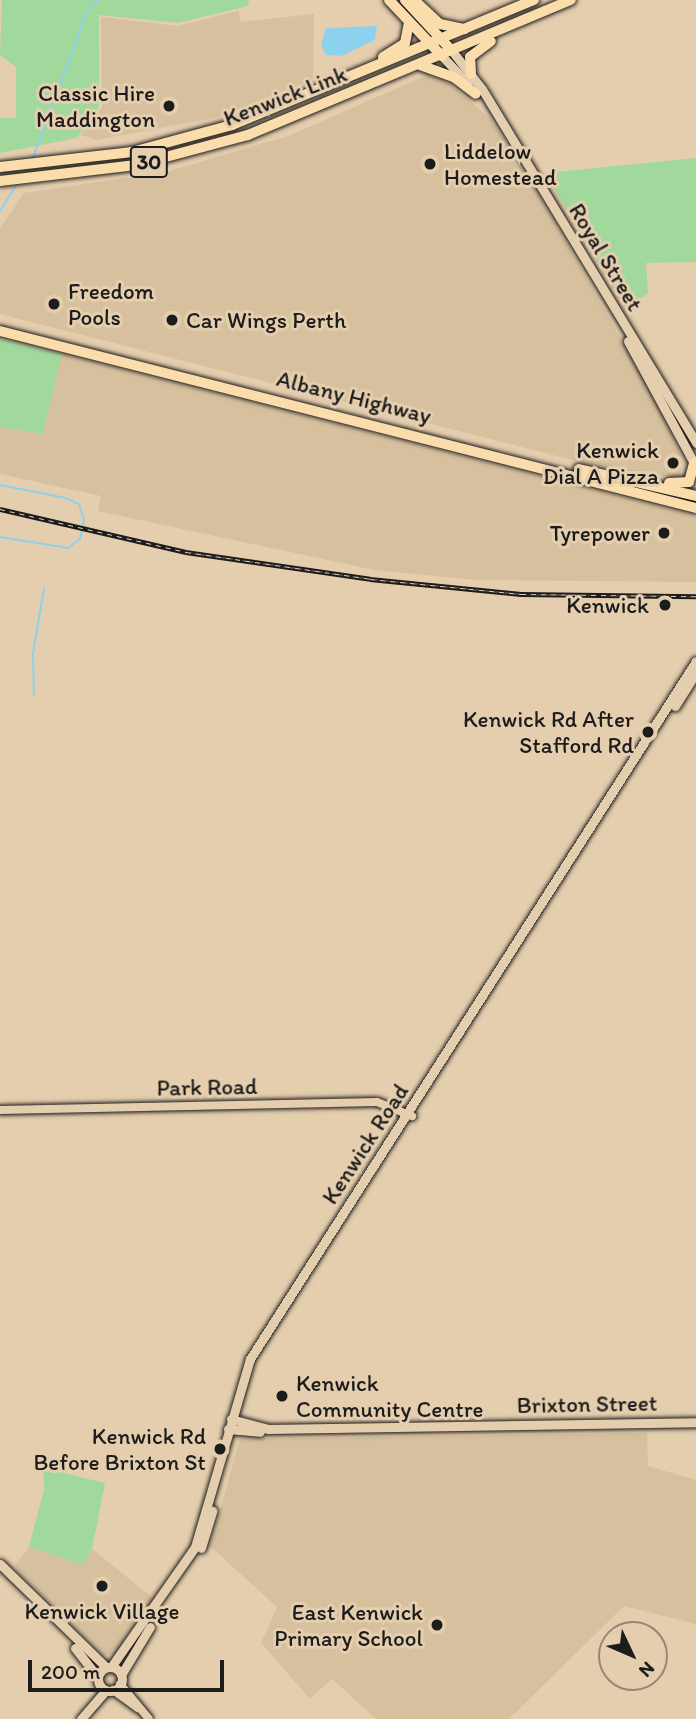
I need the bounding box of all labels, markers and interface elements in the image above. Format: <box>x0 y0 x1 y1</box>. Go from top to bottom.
street label: Kenwick Link <box>219 60 351 132</box>
place label: Classic Hire Maddington <box>36 79 155 133</box>
marker: Classic Hire Maddington <box>161 98 177 114</box>
place label: Liddelow Homestead <box>444 137 557 191</box>
road number: 30 <box>130 144 168 180</box>
marker: Liddelow Homestead <box>422 156 438 172</box>
street label: Royal Street <box>563 198 649 316</box>
place label: Freedom Pools <box>68 277 154 331</box>
marker: Freedom Pools <box>46 296 62 312</box>
place label: Car Wings Perth <box>186 306 346 334</box>
marker: Car Wings Perth <box>164 312 180 328</box>
street label: Albany Highway <box>274 365 434 429</box>
place label: Kenwick Dial A Pizza <box>544 436 659 490</box>
marker: Kenwick Dial A Pizza <box>665 455 681 471</box>
place label: Tyrepower <box>550 519 650 547</box>
marker: Tyrepower <box>656 525 672 541</box>
place label: Kenwick <box>566 591 649 619</box>
marker: Kenwick <box>655 595 675 615</box>
place label: Kenwick Rd After Stafford Rd <box>463 705 634 759</box>
marker: Kenwick Rd After Stafford Rd <box>640 724 656 740</box>
street label: Park Road <box>157 1072 257 1102</box>
street label: Kenwick Road <box>316 1079 414 1209</box>
place label: Kenwick Community Centre <box>296 1369 484 1423</box>
marker: Kenwick Community Centre <box>274 1388 290 1404</box>
street label: Brixton Street <box>517 1389 657 1419</box>
place label: Kenwick Rd Before Brixton St <box>34 1422 206 1476</box>
marker: Kenwick Rd Before Brixton St <box>212 1441 228 1457</box>
marker: Kenwick Village <box>94 1578 110 1594</box>
place label: Kenwick Village <box>25 1597 179 1625</box>
place label: East Kenwick Primary School <box>274 1598 423 1652</box>
marker: East Kenwick Primary School <box>429 1617 445 1633</box>
north arrow <box>598 1621 668 1691</box>
scale bar <box>32 1646 228 1690</box>
text: N <box>634 1657 660 1682</box>
text: 200 m <box>41 1659 100 1684</box>

